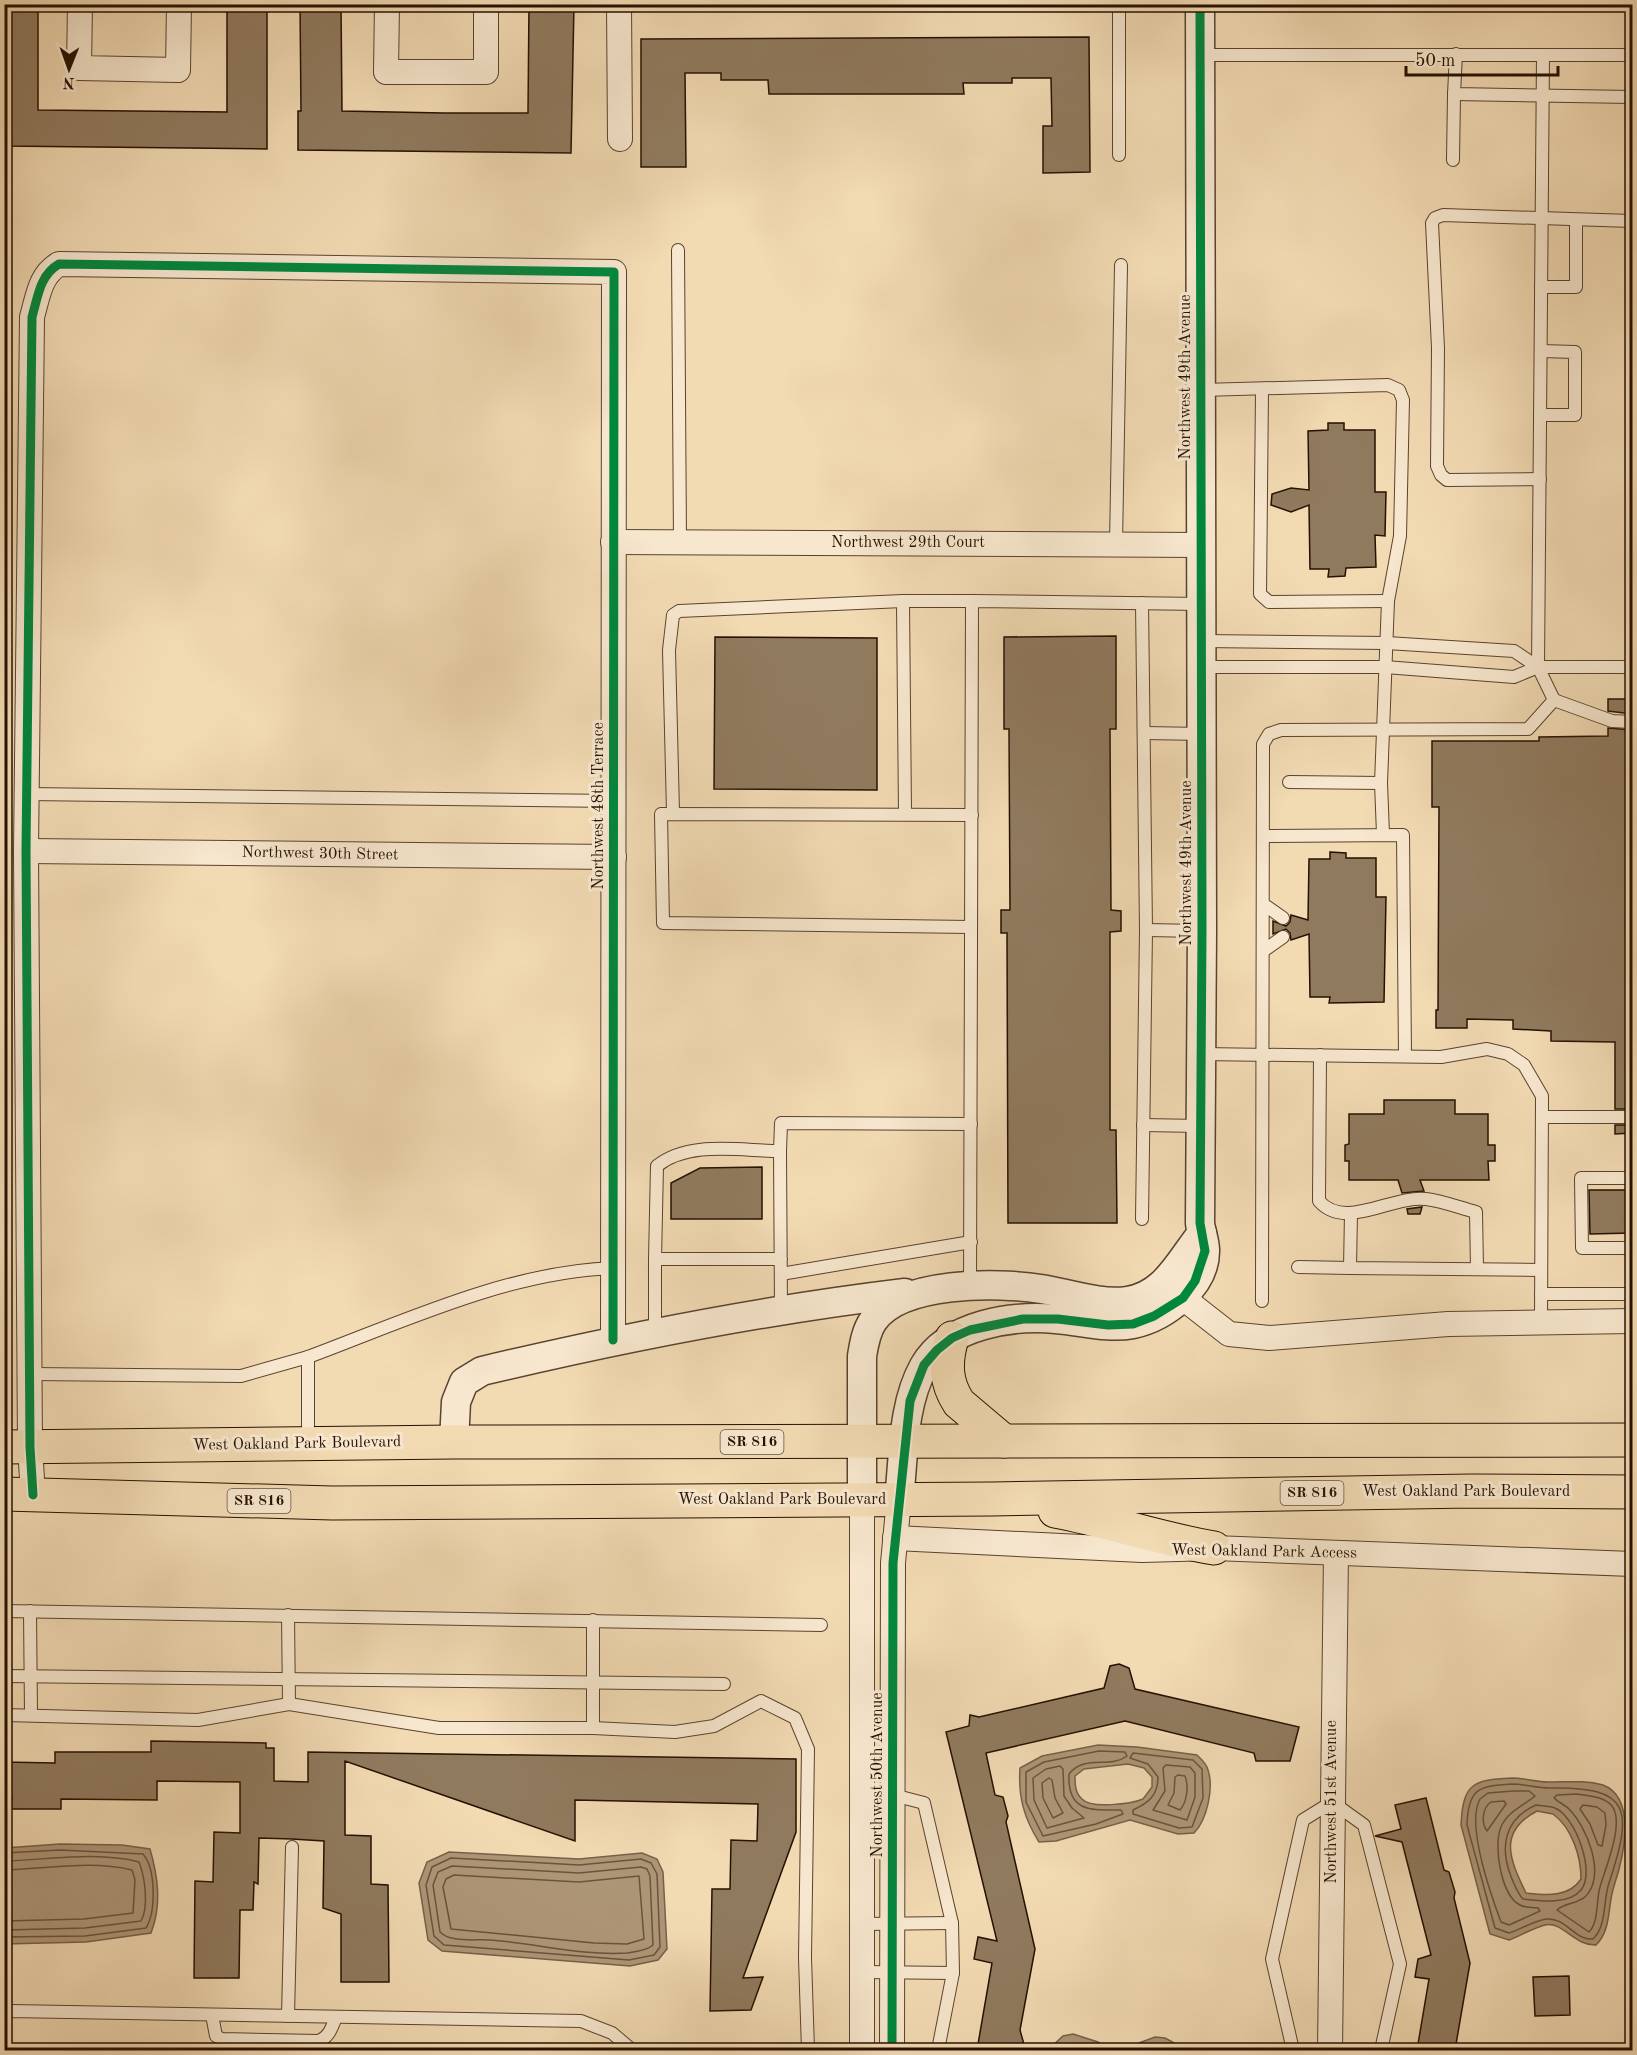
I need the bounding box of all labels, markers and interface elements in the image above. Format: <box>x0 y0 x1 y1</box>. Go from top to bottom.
north arrow <box>39 39 99 99</box>
scale bar <box>1406 39 1558 77</box>
text: 50 m <box>1415 52 1455 70</box>
text: N <box>62 74 75 90</box>
street label: Northwest 49th Avenue <box>1178 294 1194 460</box>
street label: Northwest 29th Court <box>831 535 985 551</box>
street label: Northwest 48th Terrace <box>591 722 607 890</box>
street label: Northwest 49th Avenue <box>1179 780 1195 946</box>
street label: Northwest 30th Street <box>241 845 399 863</box>
road number: SR 816 <box>720 1430 783 1454</box>
street label: West Oakland Park Boulevard <box>193 1434 401 1454</box>
road number: SR 816 <box>1280 1481 1344 1505</box>
street label: West Oakland Park Boulevard <box>1362 1484 1570 1500</box>
road number: SR 816 <box>228 1489 290 1513</box>
street label: West Oakland Park Boulevard <box>678 1492 886 1508</box>
street label: West Oakland Park Access <box>1171 1542 1357 1562</box>
street label: Northwest 50th Avenue <box>870 1692 886 1858</box>
street label: Northwest 51st Avenue <box>1324 1720 1340 1884</box>

